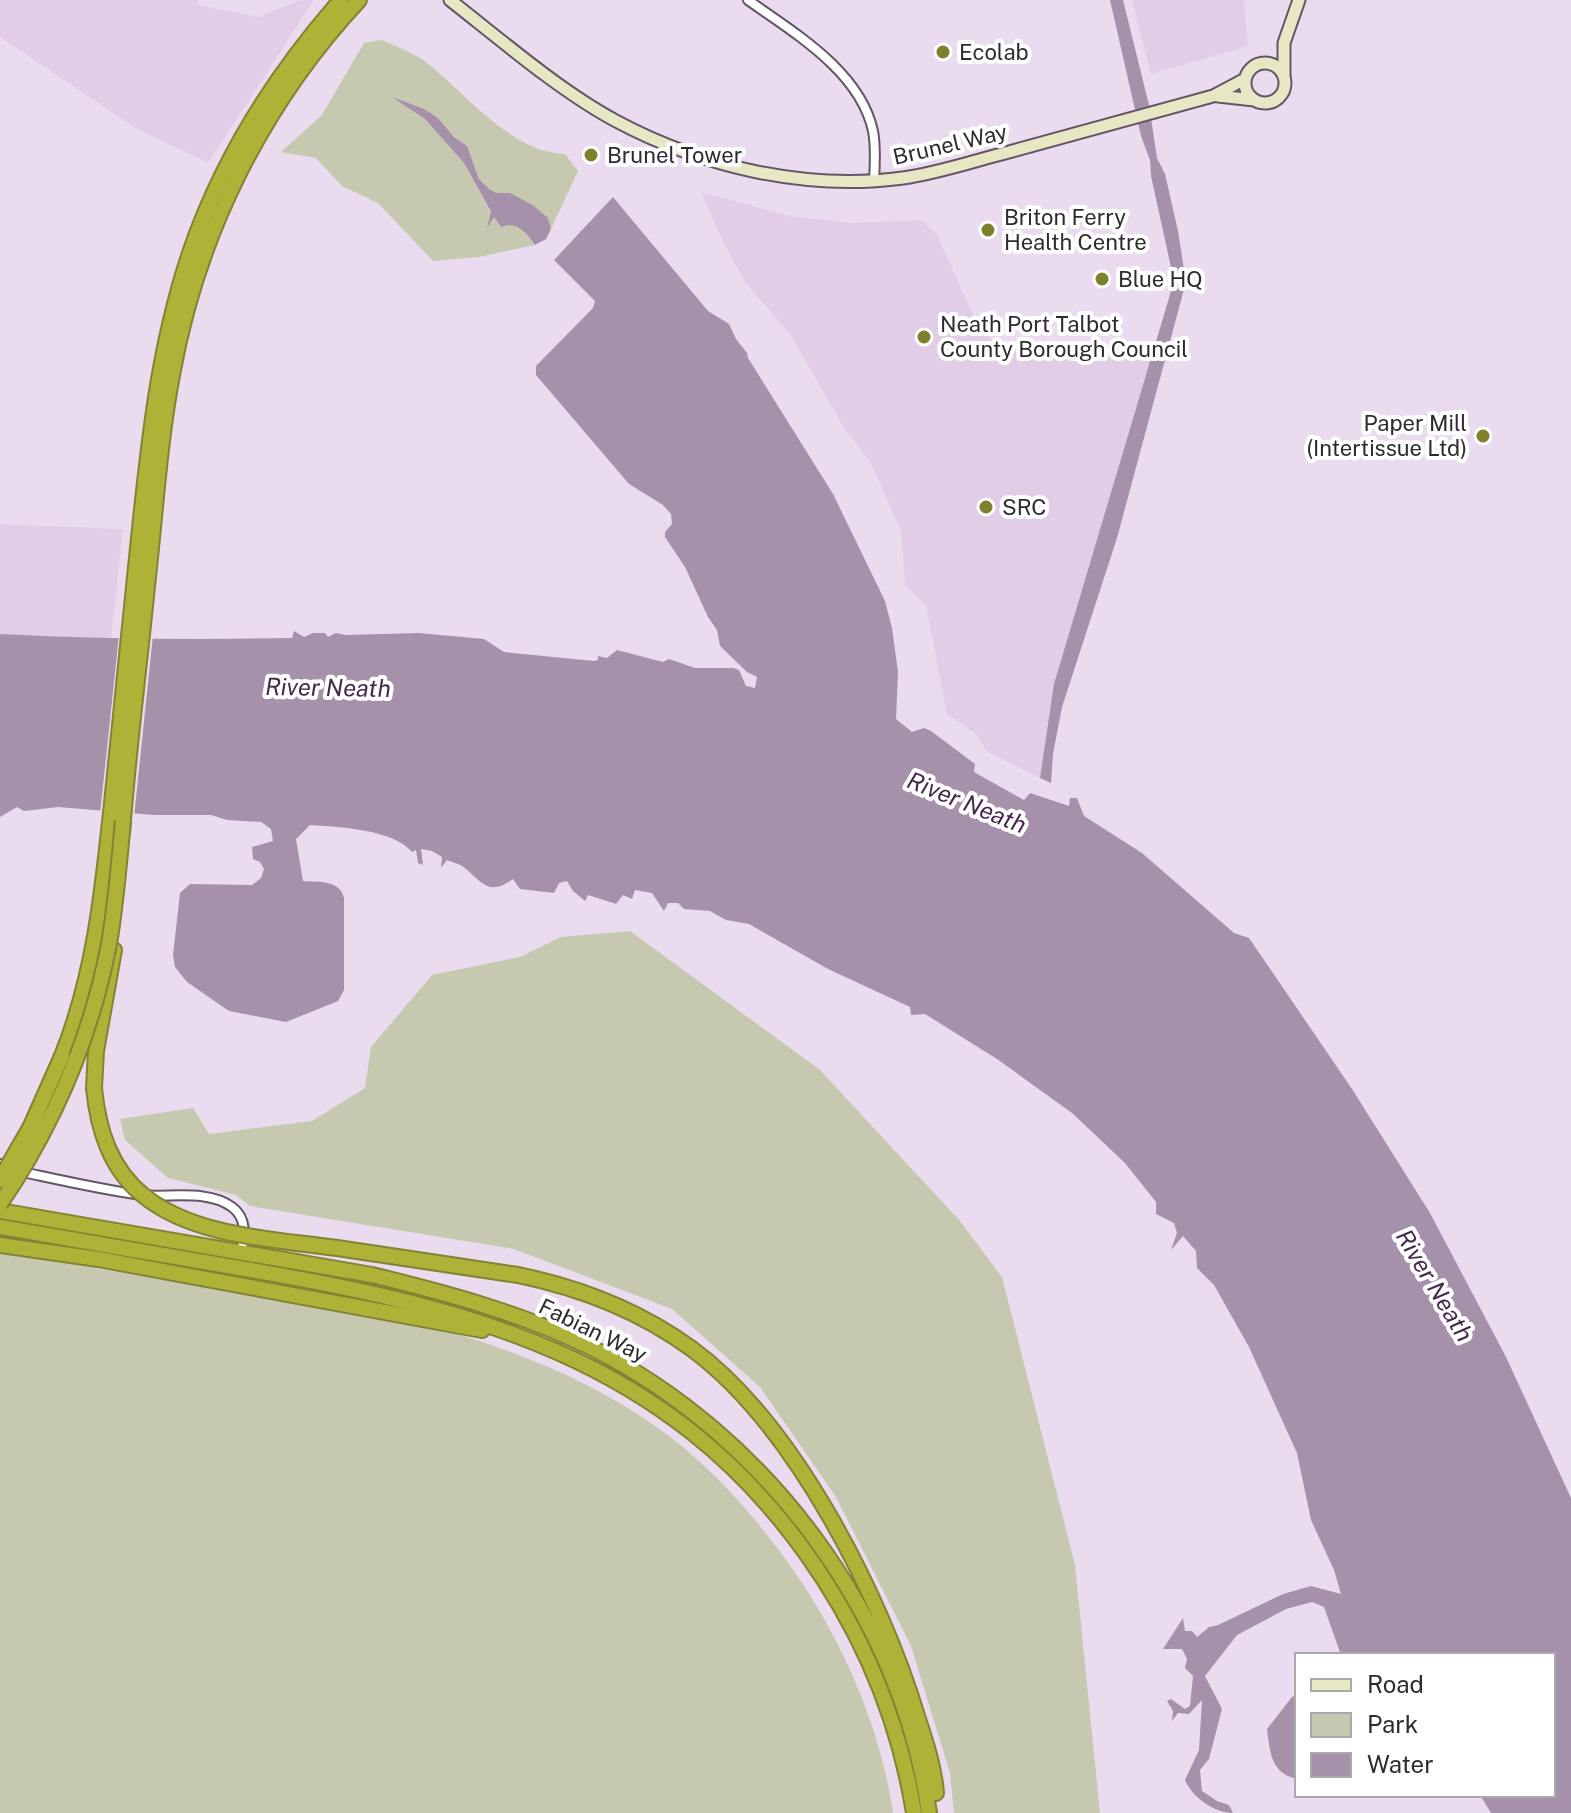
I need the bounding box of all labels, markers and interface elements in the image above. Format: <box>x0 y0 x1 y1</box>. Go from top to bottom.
place label: Ecolab <box>959 39 1029 65</box>
marker: Ecolab <box>934 43 952 61</box>
street label: Brunel Way <box>890 118 1010 170</box>
place label: Brunel Tower <box>607 142 742 168</box>
marker: Brunel Tower <box>582 146 600 164</box>
place label: Briton Ferry Health Centre <box>1004 204 1147 255</box>
marker: Briton Ferry Health Centre <box>979 221 997 239</box>
place label: Blue HQ <box>1118 266 1203 292</box>
marker: Blue HQ <box>1093 270 1111 288</box>
place label: Neath Port Talbot County Borough Council <box>940 311 1188 362</box>
marker: Neath Port Talbot County Borough Council <box>915 328 933 346</box>
place label: Paper Mill (Intertissue Ltd) <box>1306 410 1467 461</box>
marker: Paper Mill (Intertissue Ltd) <box>1474 427 1492 445</box>
place label: SRC <box>1002 494 1046 520</box>
marker: SRC <box>977 498 995 516</box>
water label: River Neath <box>265 672 391 702</box>
water label: River Neath <box>903 765 1031 839</box>
water label: River Neath <box>1391 1224 1479 1346</box>
street label: Fabian Way <box>535 1293 651 1367</box>
legend <box>1295 1653 1555 1797</box>
text: Road <box>1367 1670 1424 1698</box>
text: Park <box>1367 1710 1418 1738</box>
text: Water <box>1367 1750 1434 1778</box>

